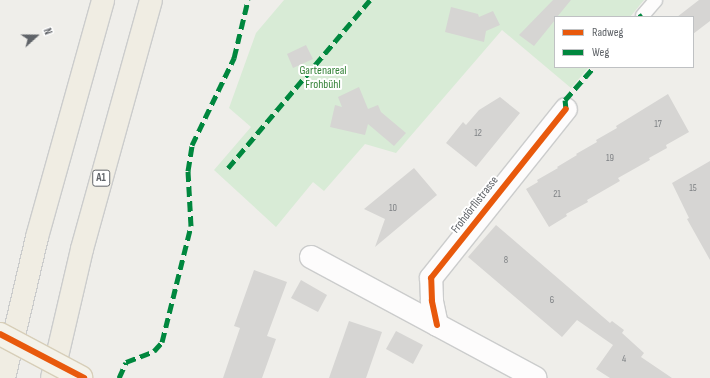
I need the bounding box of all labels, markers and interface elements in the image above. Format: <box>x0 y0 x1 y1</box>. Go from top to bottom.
north arrow <box>16 16 56 56</box>
legend <box>554 16 694 68</box>
text: Radweg <box>592 25 623 40</box>
text: N <box>41 26 55 37</box>
text: Weg <box>592 45 609 60</box>
park label: Gartenareal Frohbühl <box>299 64 347 92</box>
house number: 17 <box>654 119 662 131</box>
house number: 12 <box>474 128 482 140</box>
house number: 19 <box>606 153 614 165</box>
road number: A1 <box>92 169 110 187</box>
street label: Frohdörflistrasse <box>448 174 502 236</box>
house number: 15 <box>689 183 697 195</box>
house number: 21 <box>553 189 561 201</box>
house number: 10 <box>389 203 397 215</box>
house number: 8 <box>504 255 508 267</box>
house number: 6 <box>550 295 554 307</box>
house number: 4 <box>622 354 626 366</box>

